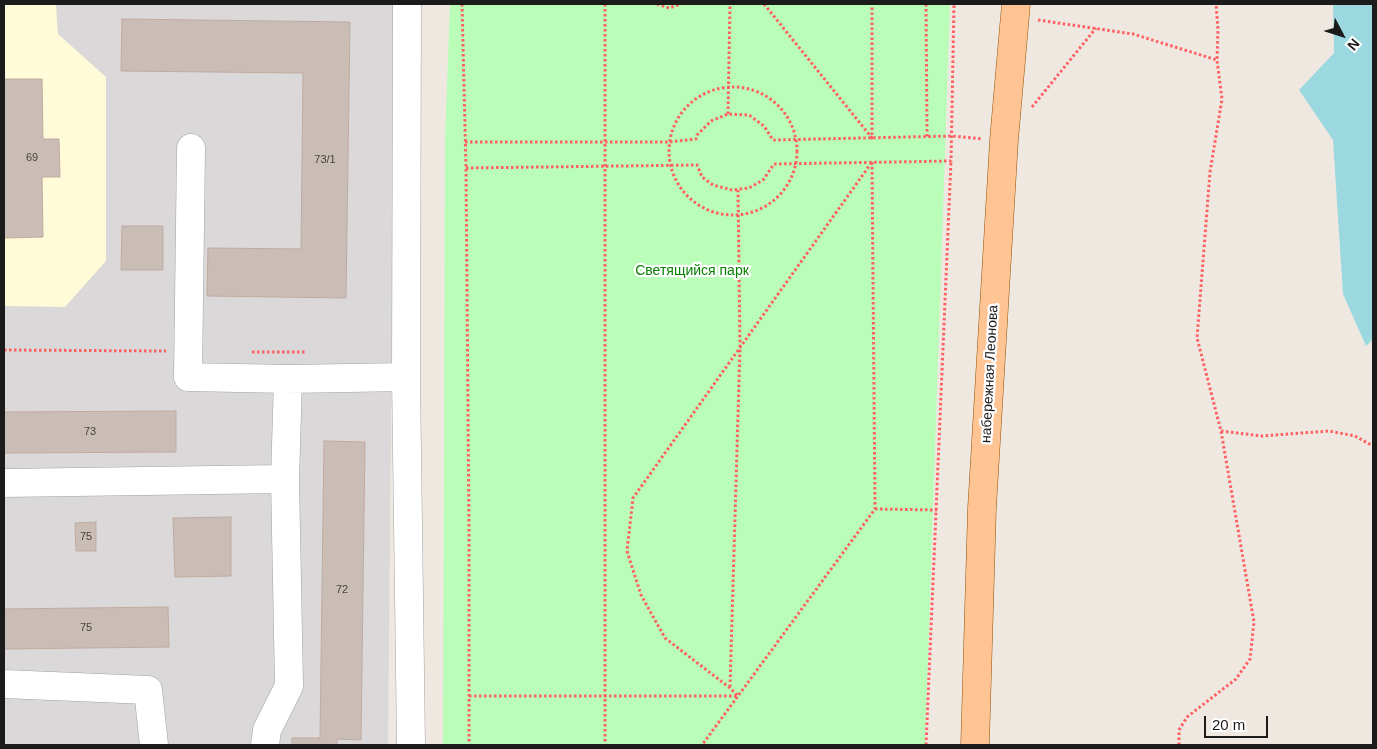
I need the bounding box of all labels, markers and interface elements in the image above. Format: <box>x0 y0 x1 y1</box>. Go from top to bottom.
north arrow <box>1317 10 1367 60</box>
text: N <box>1344 36 1363 54</box>
house number: 69 <box>26 151 38 165</box>
house number: 73/1 <box>314 153 336 167</box>
park label: Светящийся парк <box>635 263 749 279</box>
street label: набережная Леонова <box>978 305 1002 443</box>
house number: 73 <box>84 425 96 439</box>
house number: 75 <box>80 530 92 544</box>
house number: 72 <box>336 583 348 597</box>
house number: 75 <box>80 621 92 635</box>
scale bar <box>1207 706 1271 738</box>
text: 20 m <box>1212 716 1245 733</box>

